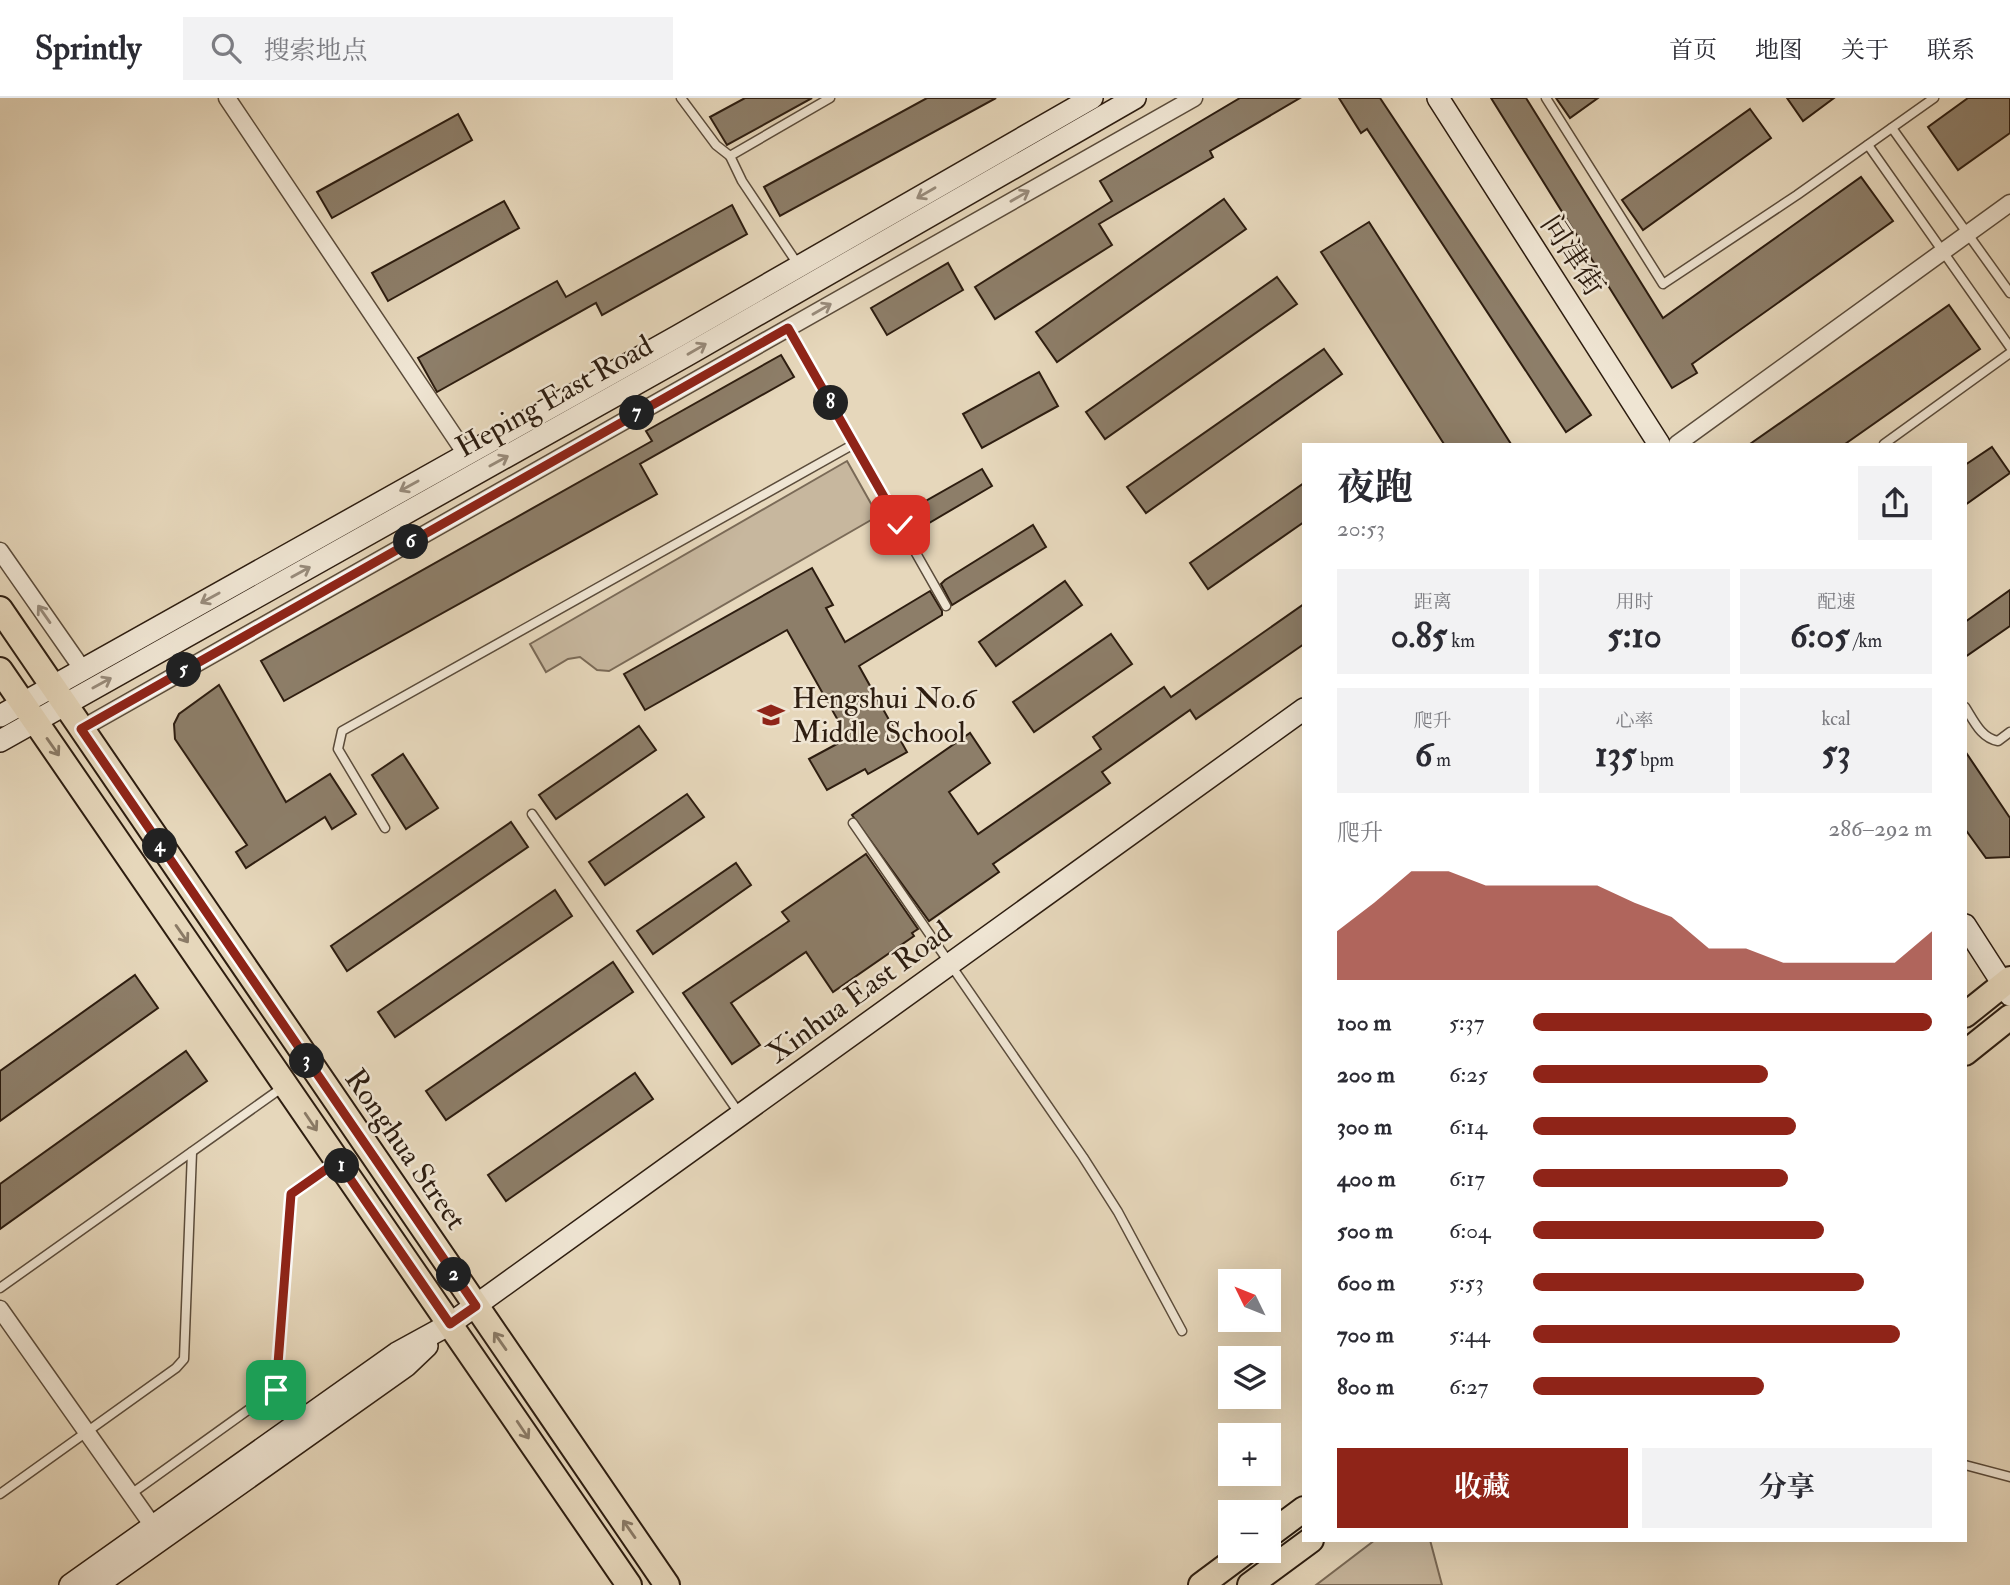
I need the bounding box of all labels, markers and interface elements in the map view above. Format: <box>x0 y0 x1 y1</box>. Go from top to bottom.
search box <box>183 17 673 80</box>
text: Sprintly <box>35 28 141 69</box>
icon: search <box>207 29 245 67</box>
text: 搜索地点 <box>263 35 367 67</box>
text: 首页 <box>1669 35 1717 66</box>
text: 地图 <box>1755 35 1803 66</box>
text: 关于 <box>1841 35 1889 66</box>
text: 联系 <box>1927 35 1975 66</box>
one-way arrow <box>917 186 937 200</box>
one-way arrow <box>1010 189 1030 203</box>
street label: 问津街 <box>1533 207 1613 303</box>
one-way arrow <box>812 302 832 316</box>
street label: Heping East Road <box>449 327 659 466</box>
one-way arrow <box>687 342 707 356</box>
pin: 8 <box>814 386 848 420</box>
text: 8 <box>826 390 835 414</box>
pin: 7 <box>620 396 654 430</box>
text: 7 <box>632 400 641 424</box>
one-way arrow <box>488 454 509 467</box>
text: 夜跑 <box>1337 464 1413 512</box>
button: share <box>1858 466 1932 540</box>
one-way arrow <box>399 480 420 493</box>
pin <box>870 495 930 555</box>
icon: check <box>881 506 919 544</box>
text: 20:53 <box>1337 514 1385 543</box>
pin: 6 <box>394 524 428 560</box>
text: 6 <box>406 529 415 553</box>
one-way arrow <box>290 565 310 579</box>
text: 距离 <box>1414 590 1452 614</box>
text: 用时 <box>1615 590 1654 614</box>
text: 配速 <box>1817 590 1855 614</box>
one-way arrow <box>201 591 221 605</box>
one-way arrow <box>37 605 51 624</box>
text: 0.85 <box>1391 614 1447 658</box>
text: 5:10 <box>1607 614 1662 658</box>
text: 6:05 <box>1790 614 1850 658</box>
text: km <box>1447 629 1475 653</box>
text: /km <box>1850 629 1882 653</box>
pin: 5 <box>166 652 202 688</box>
text: 5 <box>179 657 188 681</box>
one-way arrow <box>92 676 112 690</box>
place label: Hengshui No.6 Middle School <box>792 680 978 751</box>
school or university icon: Hengshui No.6 Middle School <box>756 700 786 730</box>
text: kcal <box>1822 707 1851 731</box>
text: 爬升 <box>1414 709 1452 733</box>
text: 心率 <box>1615 709 1654 733</box>
text: 53 <box>1822 731 1851 775</box>
text: 6 <box>1415 733 1432 777</box>
text: 135 <box>1595 733 1636 777</box>
one-way arrow <box>46 737 60 756</box>
text: m <box>1432 748 1451 772</box>
text: bpm <box>1636 748 1674 772</box>
text: 286–292 m <box>1829 814 1932 843</box>
text: 爬升 <box>1337 818 1383 847</box>
pin: 4 <box>142 828 178 864</box>
text: 4 <box>154 833 165 857</box>
street label: Xinhua East Road <box>760 913 959 1072</box>
one-way arrow <box>175 924 189 943</box>
text: 100 m <box>1337 1008 1391 1037</box>
text: 5:37 <box>1449 1008 1484 1037</box>
pin: 3 <box>290 1044 324 1079</box>
text: 3 <box>303 1048 310 1072</box>
text: 200 m <box>1337 1060 1395 1089</box>
text: 6:25 <box>1449 1060 1488 1089</box>
street label: Ronghua Street <box>337 1062 475 1237</box>
one-way arrow <box>304 1111 318 1131</box>
text: 300 m <box>1337 1112 1392 1141</box>
text: 6:14 <box>1449 1112 1487 1141</box>
pin: 1 <box>324 1148 360 1184</box>
text: 1 <box>338 1153 345 1177</box>
text: 400 m <box>1337 1164 1396 1193</box>
text: 6:17 <box>1449 1164 1485 1193</box>
text: 500 m <box>1337 1216 1393 1245</box>
text: 6:04 <box>1449 1216 1490 1245</box>
pin: 2 <box>436 1258 472 1292</box>
text: 2 <box>449 1262 458 1286</box>
text: 600 m <box>1337 1268 1395 1297</box>
text: 5:53 <box>1449 1268 1484 1297</box>
north arrow <box>1218 1269 1281 1332</box>
map controls <box>1218 1269 1281 1563</box>
text: 700 m <box>1337 1320 1394 1349</box>
text: 5:44 <box>1449 1320 1490 1349</box>
one-way arrow <box>493 1332 507 1351</box>
button: layers <box>1218 1346 1281 1409</box>
pin <box>246 1360 306 1420</box>
icon: arrive <box>257 1371 295 1409</box>
text: 800 m <box>1337 1372 1394 1401</box>
text: 6:27 <box>1449 1372 1488 1401</box>
one-way arrow <box>516 1420 530 1439</box>
button: + <box>1218 1423 1281 1486</box>
button: 收藏 <box>1337 1448 1628 1528</box>
button: 分享 <box>1642 1448 1932 1528</box>
button: − <box>1218 1500 1281 1563</box>
one-way arrow <box>622 1520 636 1539</box>

